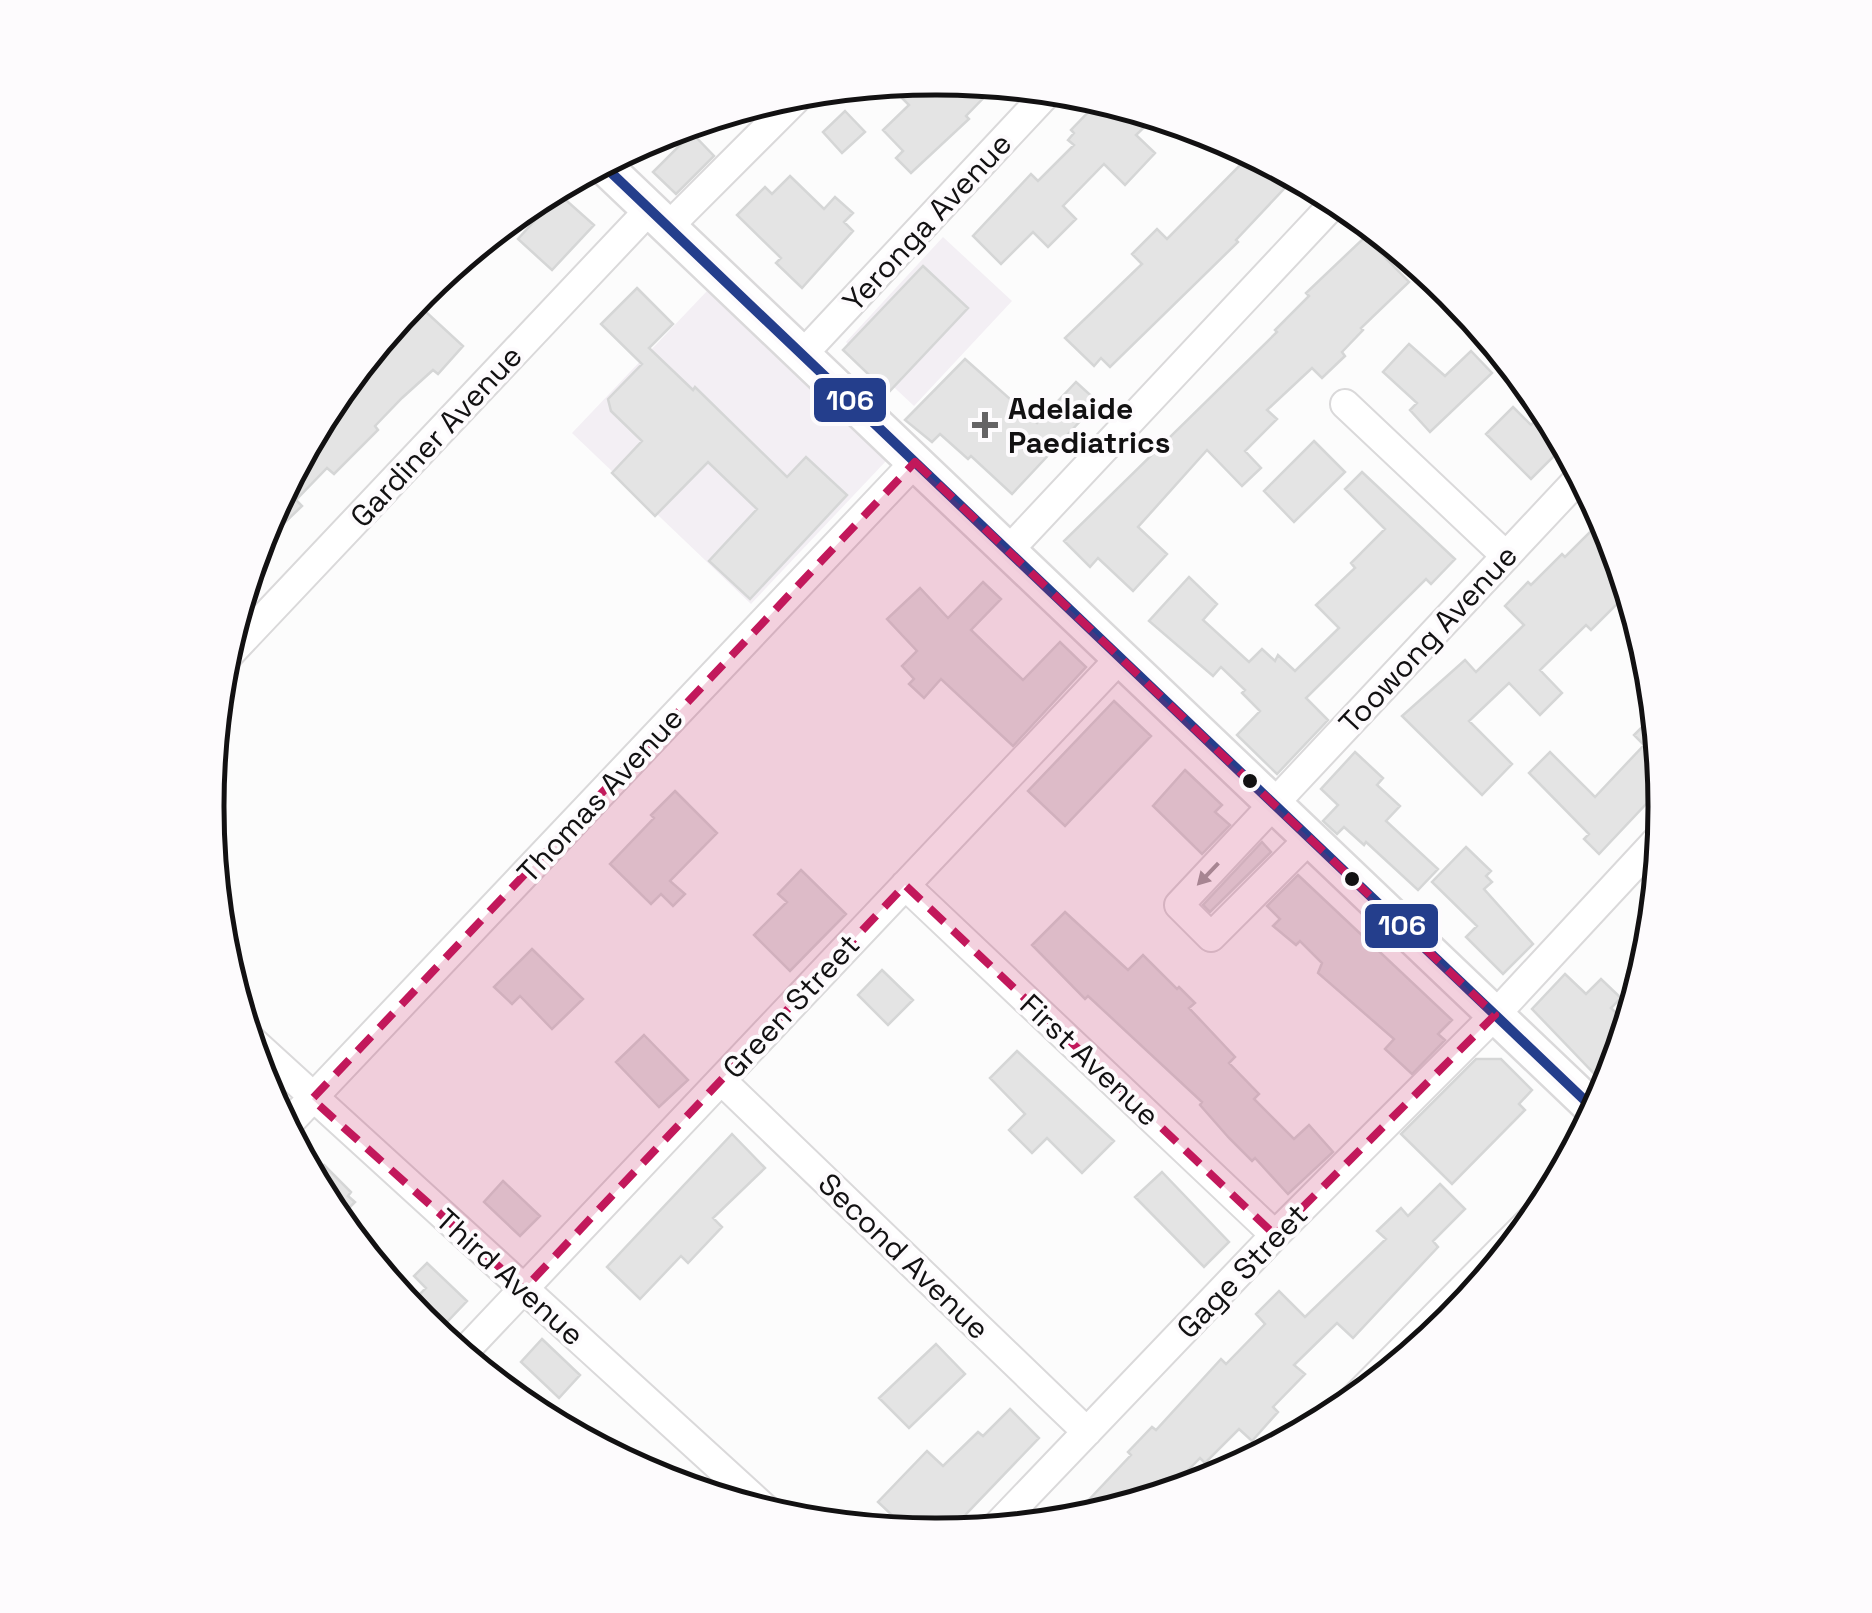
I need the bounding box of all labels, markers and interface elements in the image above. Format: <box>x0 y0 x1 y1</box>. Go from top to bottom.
street label: Yeronga Avenue <box>834 124 1020 320</box>
street label: Gardiner Avenue <box>342 337 530 535</box>
line badge: 106 <box>812 376 888 424</box>
text: 106 <box>826 382 874 418</box>
place label: Adelaide Paediatrics <box>1008 389 1170 462</box>
marker: Adelaide Paediatrics <box>972 412 998 438</box>
street label: Toowong Avenue <box>1330 536 1526 742</box>
street label: Thomas Avenue <box>508 699 692 891</box>
unlabelled marker <box>1240 771 1260 791</box>
one-way arrow <box>1197 862 1220 886</box>
unlabelled marker <box>1342 869 1362 889</box>
line badge: 106 <box>1363 902 1440 950</box>
text: 106 <box>1378 907 1426 943</box>
street label: Green Street <box>714 925 868 1087</box>
street label: First Avenue <box>1012 985 1168 1135</box>
street label: Second Avenue <box>810 1164 998 1348</box>
street label: Gage Street <box>1168 1195 1316 1347</box>
street label: Third Avenue <box>428 1200 592 1354</box>

